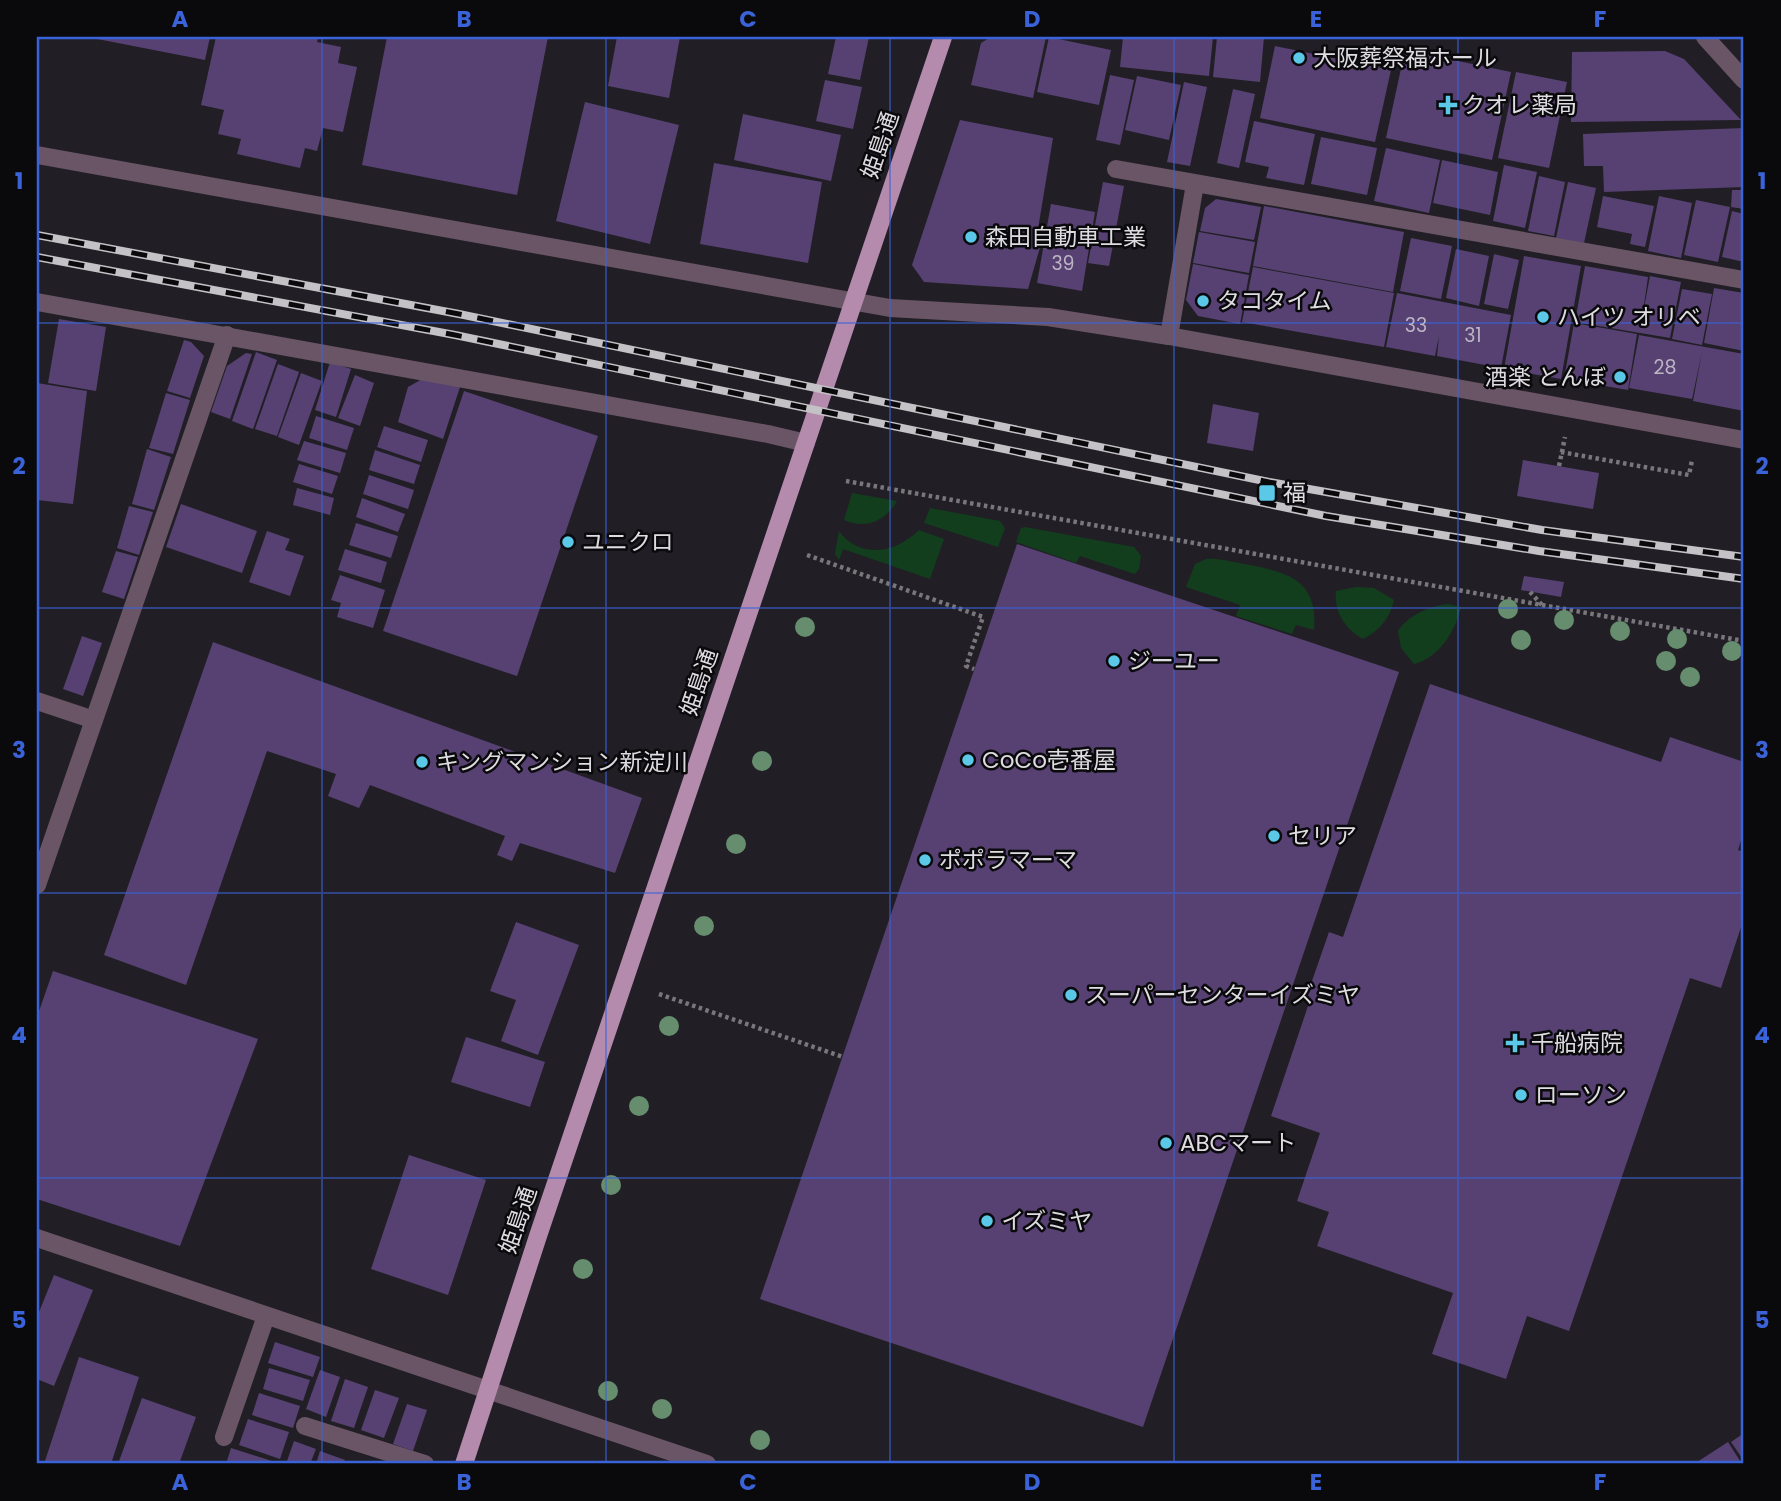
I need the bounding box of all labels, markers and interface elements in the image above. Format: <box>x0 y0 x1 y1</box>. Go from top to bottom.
text: A <box>172 3 189 35</box>
text: B <box>456 3 472 35</box>
text: C <box>739 3 757 35</box>
text: D <box>1024 3 1040 35</box>
text: E <box>1310 3 1322 35</box>
text: F <box>1594 3 1606 35</box>
place label: 大阪葬祭福ホール <box>1313 42 1497 74</box>
marker: 大阪葬祭福ホール <box>1291 50 1307 66</box>
place label: クオレ薬局 <box>1462 89 1577 121</box>
marker: クオレ薬局 <box>1440 97 1456 113</box>
street label: 姫島通 <box>854 107 906 183</box>
text: 1 <box>15 165 23 197</box>
text: 1 <box>1758 165 1766 197</box>
place label: 森田自動車工業 <box>985 221 1146 253</box>
marker: 森田自動車工業 <box>963 229 979 245</box>
house number: 39 <box>1051 250 1075 277</box>
place label: タコタイム <box>1217 285 1332 317</box>
marker: タコタイム <box>1195 293 1211 309</box>
place label: ハイツ オリベ <box>1557 301 1701 333</box>
marker: ハイツ オリベ <box>1535 309 1551 325</box>
house number: 33 <box>1405 312 1427 339</box>
house number: 31 <box>1464 322 1482 349</box>
house number: 28 <box>1654 354 1676 381</box>
place label: 酒楽 とんぼ <box>1485 361 1606 393</box>
marker: 酒楽 とんぼ <box>1612 369 1628 385</box>
text: 2 <box>12 450 26 482</box>
text: 2 <box>1755 450 1769 482</box>
place label: 福 <box>1283 477 1306 509</box>
marker: 福 <box>1257 483 1277 503</box>
place label: ユニクロ <box>582 526 674 558</box>
marker: ユニクロ <box>560 534 576 550</box>
street label: 姫島通 <box>673 644 725 720</box>
place label: ジーユー <box>1128 645 1220 677</box>
marker: ジーユー <box>1106 653 1122 669</box>
text: 3 <box>12 734 26 766</box>
text: 3 <box>1755 734 1769 766</box>
place label: CoCo壱番屋 <box>982 744 1116 776</box>
place label: キングマンション新淀川 <box>436 746 688 778</box>
marker: CoCo壱番屋 <box>960 752 976 768</box>
marker: キングマンション新淀川 <box>414 754 430 770</box>
place label: セリア <box>1288 820 1357 852</box>
marker: セリア <box>1266 828 1282 844</box>
place label: ポポラマーマ <box>939 844 1077 876</box>
marker: ポポラマーマ <box>917 852 933 868</box>
place label: スーパーセンターイズミヤ <box>1085 979 1360 1011</box>
marker: スーパーセンターイズミヤ <box>1063 987 1079 1003</box>
text: 4 <box>11 1019 27 1051</box>
text: 4 <box>1754 1019 1770 1051</box>
place label: 千船病院 <box>1531 1027 1623 1059</box>
marker: 千船病院 <box>1505 1033 1525 1053</box>
place label: ローソン <box>1535 1079 1627 1111</box>
marker: ローソン <box>1513 1087 1529 1103</box>
place label: ABCマート <box>1180 1127 1296 1159</box>
marker: ABCマート <box>1158 1135 1174 1151</box>
street label: 姫島通 <box>492 1182 544 1258</box>
place label: イズミヤ <box>1001 1205 1092 1237</box>
marker: イズミヤ <box>979 1213 995 1229</box>
text: 5 <box>12 1304 26 1336</box>
text: 5 <box>1755 1304 1769 1336</box>
text: A <box>172 1466 189 1498</box>
text: B <box>456 1466 472 1498</box>
text: C <box>739 1466 757 1498</box>
text: D <box>1024 1466 1040 1498</box>
text: E <box>1310 1466 1322 1498</box>
text: F <box>1594 1466 1606 1498</box>

